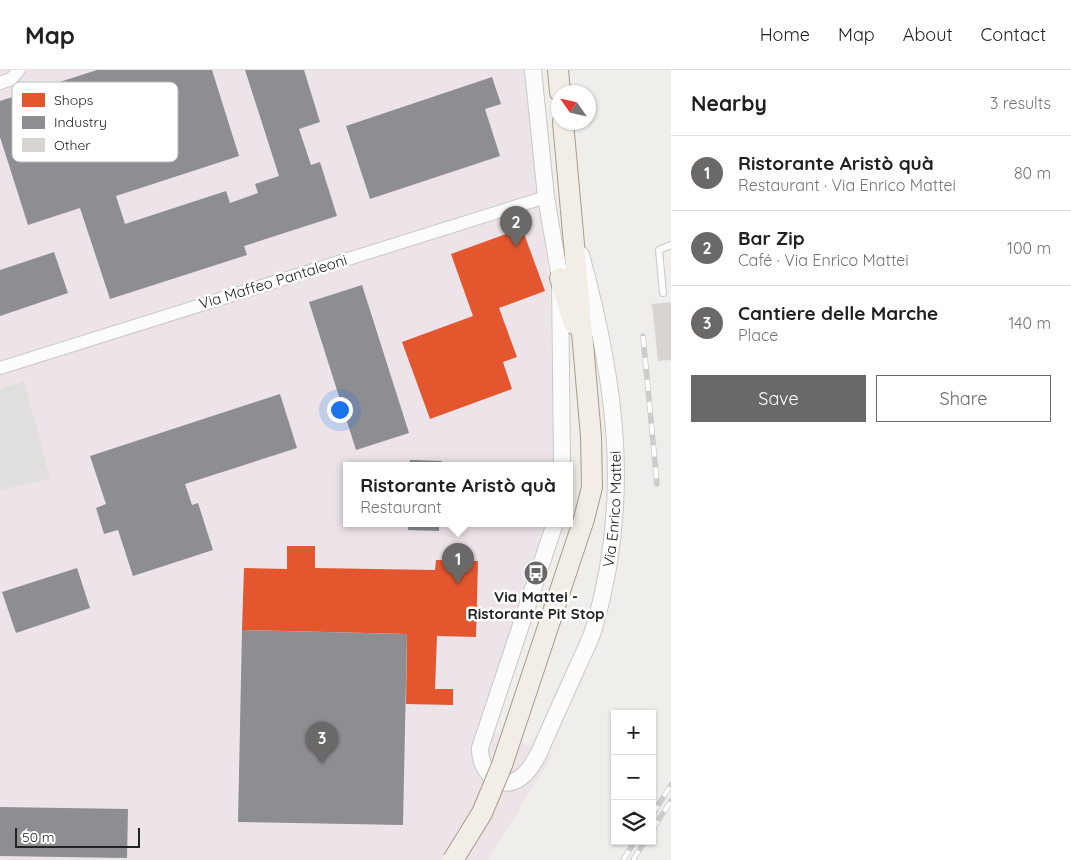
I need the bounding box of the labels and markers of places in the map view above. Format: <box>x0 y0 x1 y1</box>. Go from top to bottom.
pin: 2 <box>500 206 532 247</box>
pin: 1 <box>442 543 474 584</box>
bus stop icon: Via Mattei - Ristorante Pit Stop <box>523 560 549 586</box>
place label: Via Mattei - Ristorante Pit Stop <box>467 587 605 623</box>
pin: 3 <box>306 722 338 763</box>

